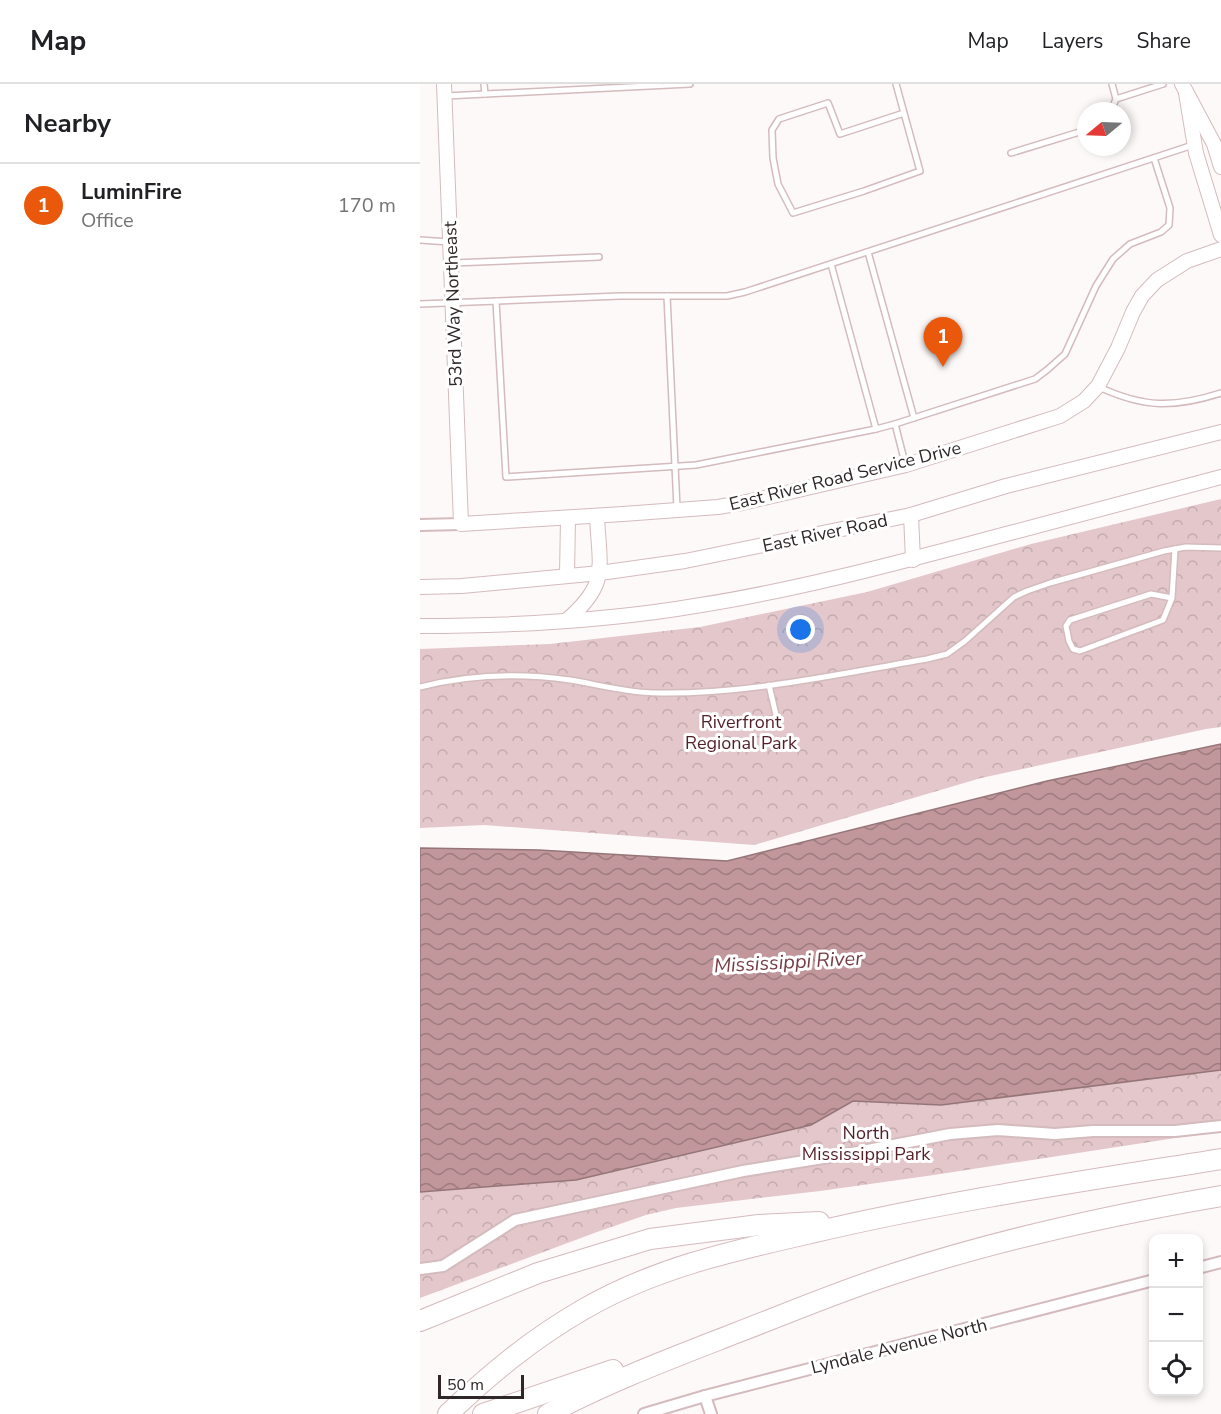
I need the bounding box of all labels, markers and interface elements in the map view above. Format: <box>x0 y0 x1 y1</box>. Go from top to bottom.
text: Map <box>30 22 86 60</box>
text: Map <box>967 27 1009 55</box>
text: Layers <box>1042 27 1103 55</box>
text: Share <box>1136 27 1191 55</box>
north arrow <box>1077 102 1131 156</box>
text: Nearby <box>24 106 111 141</box>
text: LuminFire <box>81 177 182 207</box>
text: 1 <box>38 192 50 219</box>
text: 170 m <box>338 192 396 219</box>
text: Office <box>81 207 134 234</box>
street label: 53rd Way Northeast <box>438 220 468 387</box>
pin: 1 <box>924 318 962 367</box>
street label: East River Road Service Drive <box>727 436 963 516</box>
street label: East River Road <box>760 508 890 558</box>
your location <box>786 615 815 644</box>
park label: Riverfront Regional Park <box>685 710 798 755</box>
water label: Mississippi River <box>713 945 864 979</box>
park label: North Mississippi Park <box>802 1121 931 1166</box>
map controls <box>1149 1234 1203 1396</box>
button: + <box>1149 1234 1203 1288</box>
button: − <box>1149 1288 1203 1342</box>
street label: Lyndale Avenue North <box>808 1313 990 1379</box>
button: locate <box>1149 1342 1203 1396</box>
scale bar <box>438 1372 524 1400</box>
text: 50 m <box>447 1374 484 1396</box>

